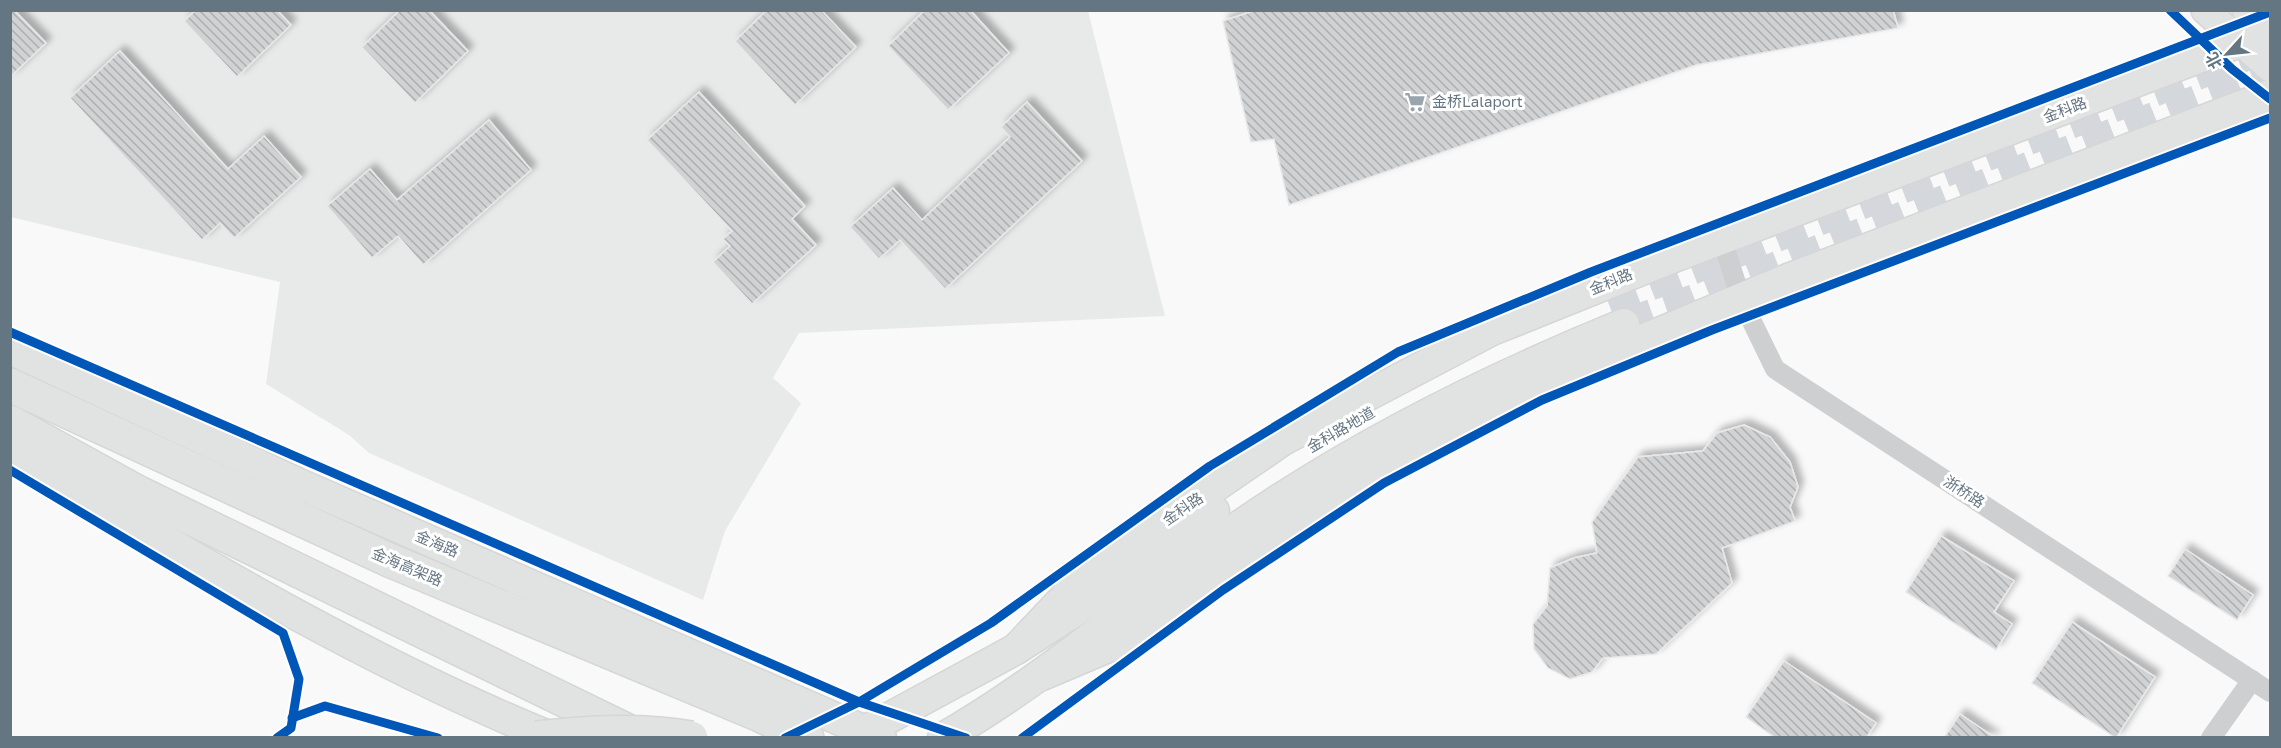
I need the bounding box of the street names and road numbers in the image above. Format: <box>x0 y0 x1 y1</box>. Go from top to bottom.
street label: 金科路 <box>2040 93 2089 126</box>
street label: 金科路 <box>1586 264 1635 298</box>
street label: 金科路地道 <box>1304 403 1377 456</box>
street label: 浙桥路 <box>1941 471 1988 511</box>
street label: 金科路 <box>1159 488 1206 528</box>
street label: 金海路 <box>413 526 462 560</box>
street label: 金海高架路 <box>369 543 445 589</box>

